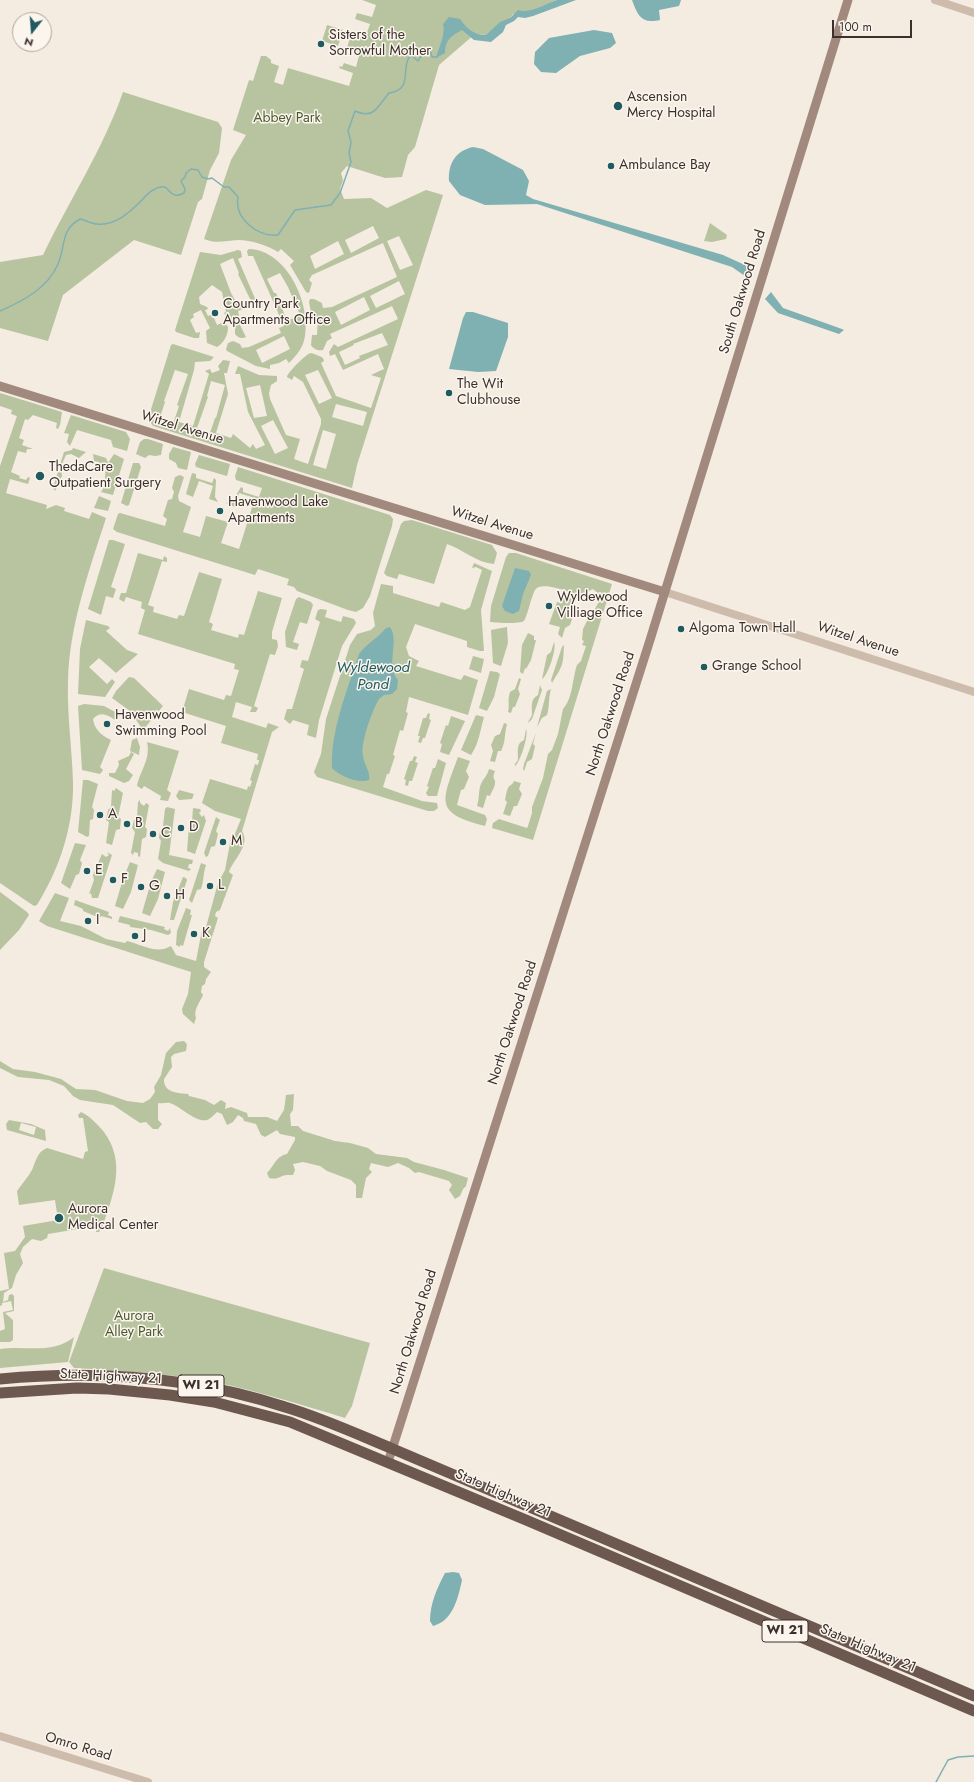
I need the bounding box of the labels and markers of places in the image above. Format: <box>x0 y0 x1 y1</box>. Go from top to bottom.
place label: Sisters of the Sorrowful Mother <box>329 28 431 60</box>
marker: Sisters of the Sorrowful Mother <box>316 39 326 49</box>
place label: Ascension Mercy Hospital <box>627 90 715 122</box>
marker: Ascension Mercy Hospital <box>612 100 624 112</box>
place label: Ambulance Bay <box>619 158 711 174</box>
marker: Ambulance Bay <box>606 161 616 171</box>
place label: Country Park Apartments Office <box>223 297 330 330</box>
marker: Country Park Apartments Office <box>210 308 220 318</box>
place label: The Wit Clubhouse <box>457 377 520 410</box>
marker: The Wit Clubhouse <box>444 388 454 398</box>
place label: ThedaCare Outpatient Surgery <box>49 460 161 492</box>
marker: ThedaCare Outpatient Surgery <box>34 470 46 482</box>
place label: Havenwood Lake Apartments <box>228 495 328 528</box>
marker: Havenwood Lake Apartments <box>215 506 225 516</box>
place label: Wyldewood Villiage Office <box>557 590 643 622</box>
marker: Wyldewood Villiage Office <box>544 601 554 611</box>
place label: Algoma Town Hall <box>689 621 796 637</box>
marker: Algoma Town Hall <box>676 624 686 634</box>
place label: Grange School <box>712 659 801 675</box>
marker: Grange School <box>699 662 709 672</box>
place label: Havenwood Swimming Pool <box>115 708 207 740</box>
marker: Havenwood Swimming Pool <box>102 719 112 729</box>
place label: A <box>108 807 117 823</box>
marker: A <box>95 810 105 820</box>
place label: B <box>135 816 143 832</box>
marker: B <box>122 819 132 829</box>
place label: D <box>189 820 199 836</box>
marker: D <box>176 823 186 833</box>
place label: C <box>161 826 171 842</box>
marker: C <box>148 829 158 839</box>
place label: M <box>231 834 242 850</box>
marker: M <box>218 837 228 847</box>
place label: E <box>95 863 103 879</box>
marker: E <box>82 866 92 876</box>
place label: F <box>121 872 128 888</box>
marker: F <box>108 875 118 885</box>
place label: L <box>218 878 224 894</box>
place label: G <box>149 879 160 895</box>
marker: L <box>205 881 215 891</box>
marker: G <box>136 882 146 892</box>
place label: H <box>175 888 185 904</box>
marker: H <box>162 891 172 901</box>
place label: I <box>96 913 99 929</box>
marker: I <box>83 916 93 926</box>
place label: K <box>202 926 210 942</box>
place label: J <box>143 928 146 944</box>
marker: K <box>189 929 199 939</box>
marker: J <box>130 931 140 941</box>
place label: Aurora Medical Center <box>68 1202 159 1234</box>
marker: Aurora Medical Center <box>53 1212 65 1224</box>

